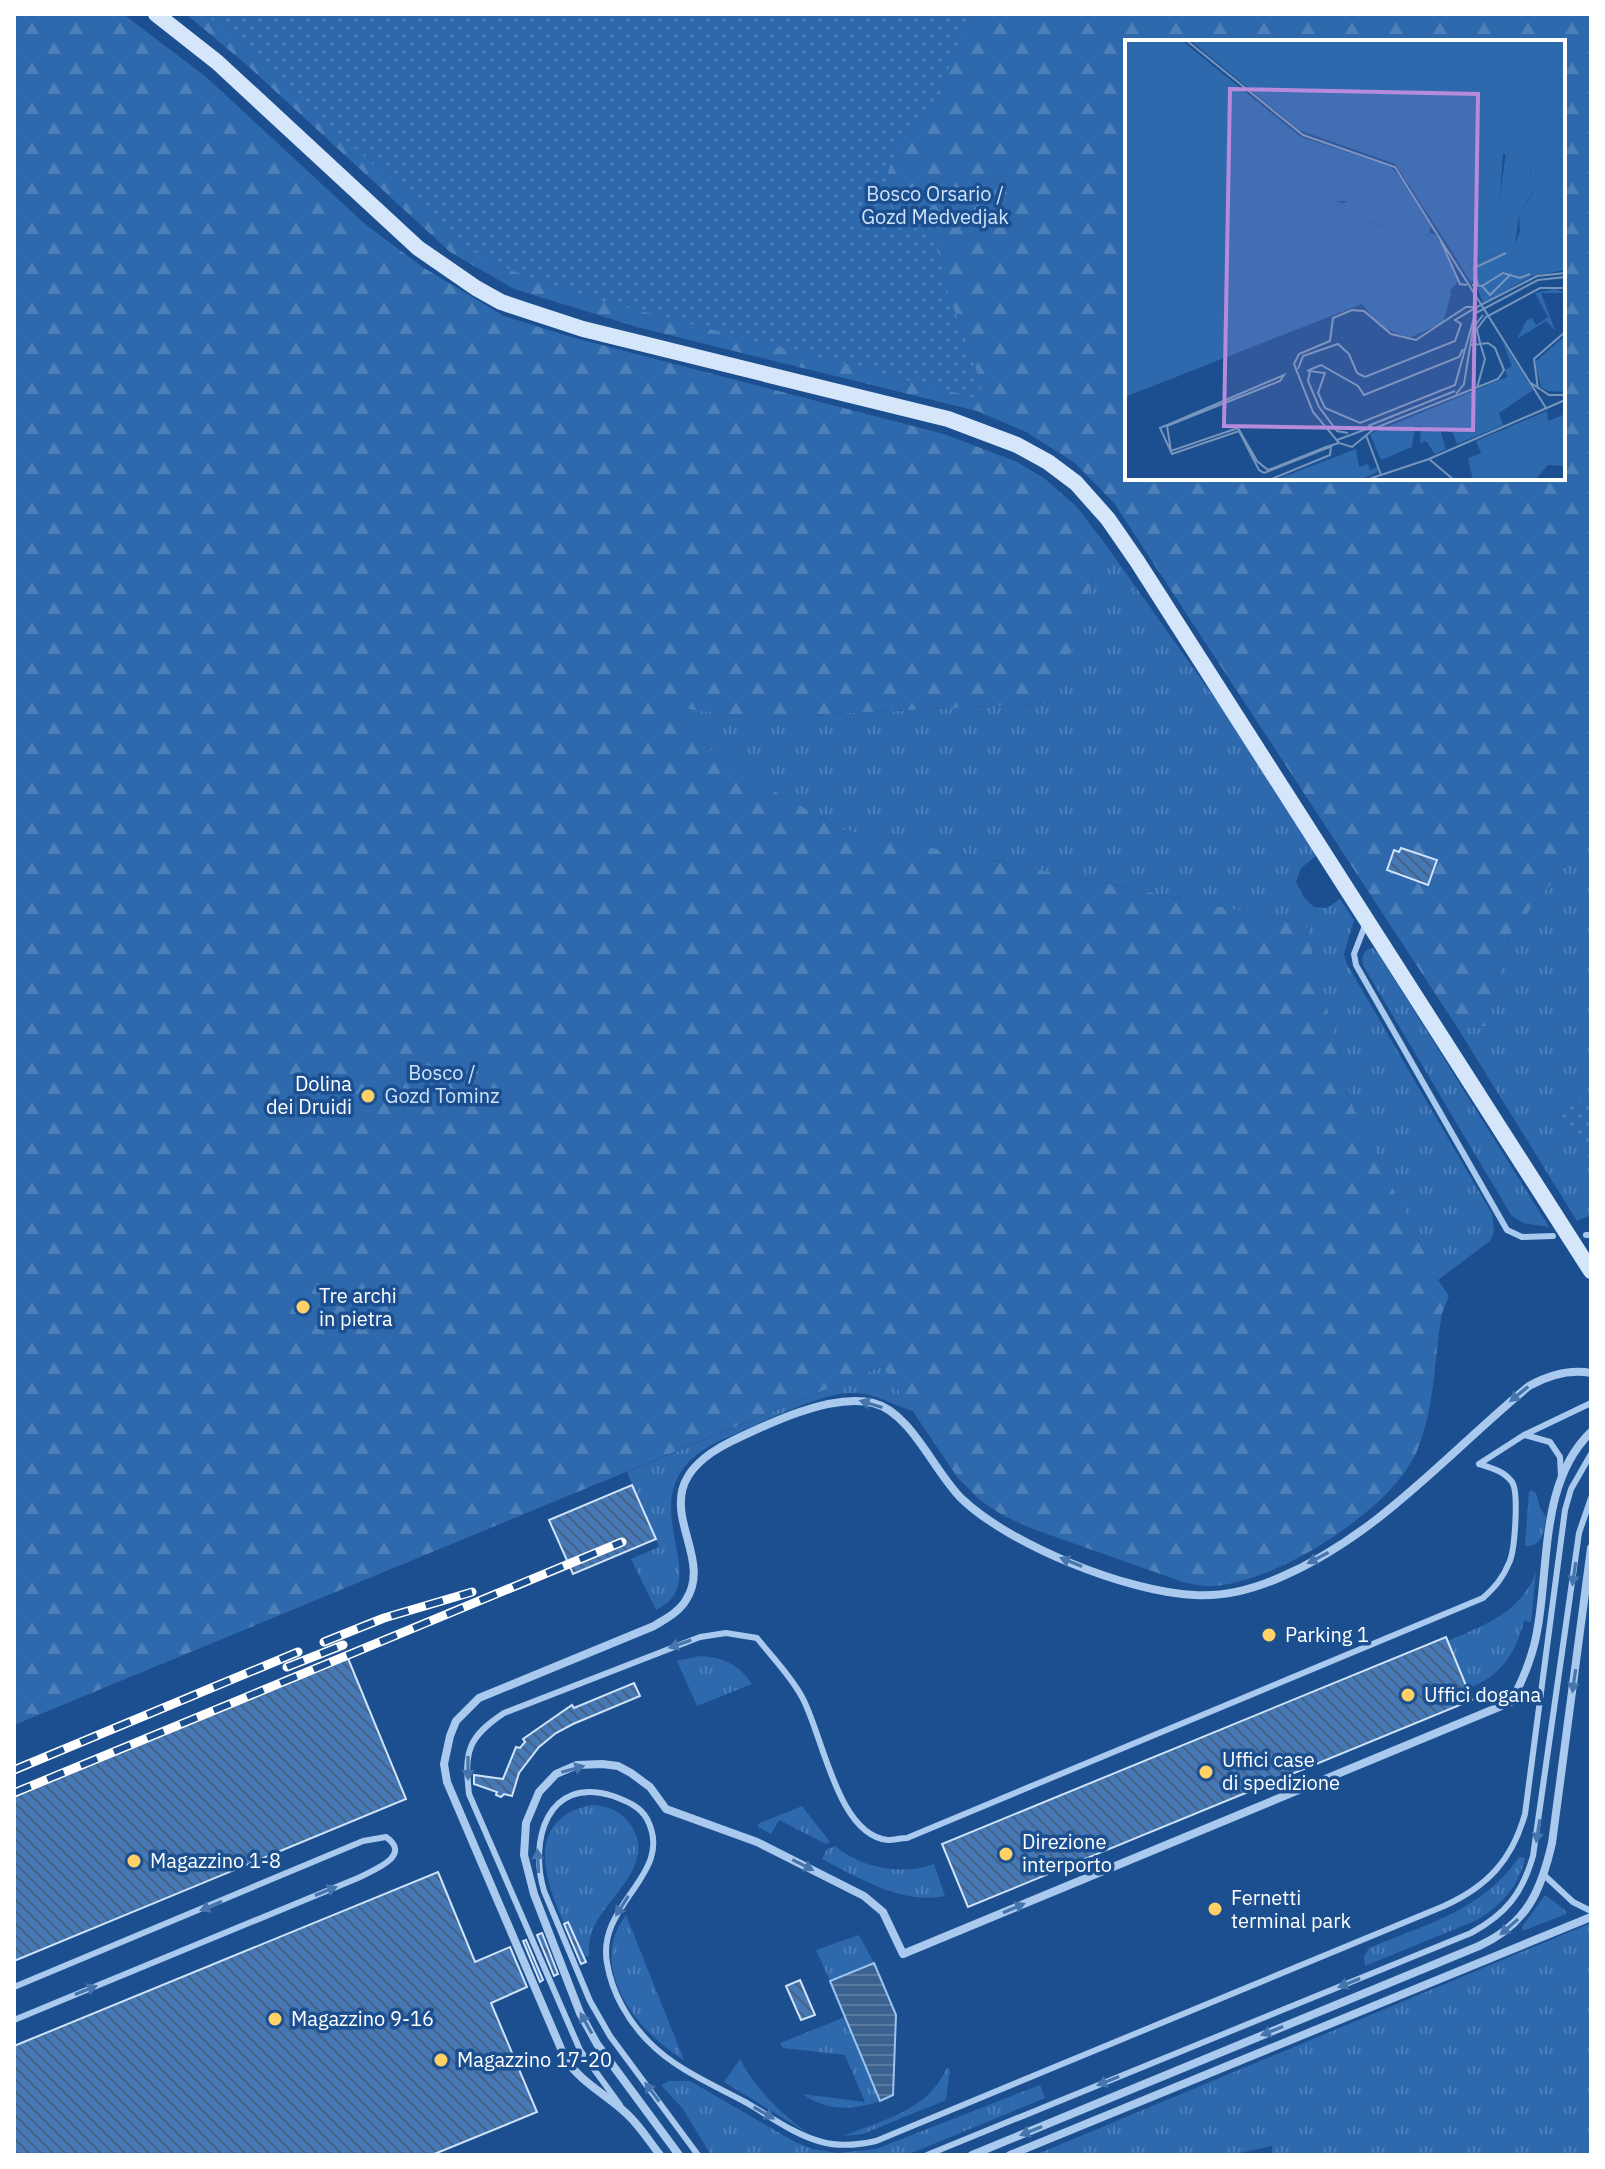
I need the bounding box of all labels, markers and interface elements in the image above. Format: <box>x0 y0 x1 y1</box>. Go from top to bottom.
inset map <box>1125 40 1565 480</box>
park label: Bosco Orsario / Gozd Medvedjak <box>861 180 1009 230</box>
park label: Bosco / Gozd Tominz <box>385 1059 499 1109</box>
place label: Dolina dei Druidi <box>266 1070 352 1120</box>
marker: Dolina dei Druidi <box>359 1087 377 1105</box>
place label: Tre archi in pietra <box>319 1282 397 1332</box>
marker: Tre archi in pietra <box>294 1298 312 1316</box>
one-way arrow <box>1509 1385 1529 1402</box>
one-way arrow <box>859 1397 883 1410</box>
one-way arrow <box>1307 1552 1330 1565</box>
one-way arrow <box>1059 1555 1083 1568</box>
one-way arrow <box>1567 1562 1580 1587</box>
place label: Parking 1 <box>1285 1621 1369 1648</box>
marker: Parking 1 <box>1260 1626 1278 1644</box>
one-way arrow <box>668 1639 692 1651</box>
one-way arrow <box>1567 1669 1580 1694</box>
place label: Uffici dogana <box>1424 1681 1542 1708</box>
marker: Uffici dogana <box>1399 1686 1417 1704</box>
place label: Uffici case di spedizione <box>1222 1746 1340 1796</box>
one-way arrow <box>462 1756 474 1781</box>
one-way arrow <box>561 1762 586 1774</box>
marker: Uffici case di spedizione <box>1197 1763 1215 1781</box>
one-way arrow <box>1531 1819 1544 1844</box>
place label: Direzione interporto <box>1022 1828 1112 1878</box>
marker: Direzione interporto <box>997 1845 1015 1863</box>
place label: Magazzino 1-8 <box>150 1847 281 1874</box>
one-way arrow <box>532 1848 545 1873</box>
marker: Magazzino 1-8 <box>125 1852 143 1870</box>
one-way arrow <box>792 1859 815 1872</box>
one-way arrow <box>315 1884 339 1897</box>
place label: Fernetti terminal park <box>1231 1884 1352 1934</box>
one-way arrow <box>616 1895 630 1917</box>
one-way arrow <box>200 1899 223 1912</box>
marker: Fernetti terminal park <box>1206 1900 1224 1918</box>
one-way arrow <box>1002 1901 1026 1914</box>
one-way arrow <box>1499 1918 1519 1935</box>
one-way arrow <box>1337 1976 1361 1989</box>
one-way arrow <box>74 1983 98 1996</box>
place label: Magazzino 9-16 <box>291 2005 434 2032</box>
marker: Magazzino 9-16 <box>266 2010 284 2028</box>
one-way arrow <box>579 2012 593 2034</box>
one-way arrow <box>1260 2025 1284 2038</box>
place label: Magazzino 17-20 <box>457 2046 612 2073</box>
marker: Magazzino 17-20 <box>432 2051 450 2069</box>
one-way arrow <box>1096 2075 1120 2088</box>
one-way arrow <box>644 2082 660 2102</box>
one-way arrow <box>753 2106 775 2120</box>
one-way arrow <box>1019 2124 1043 2137</box>

